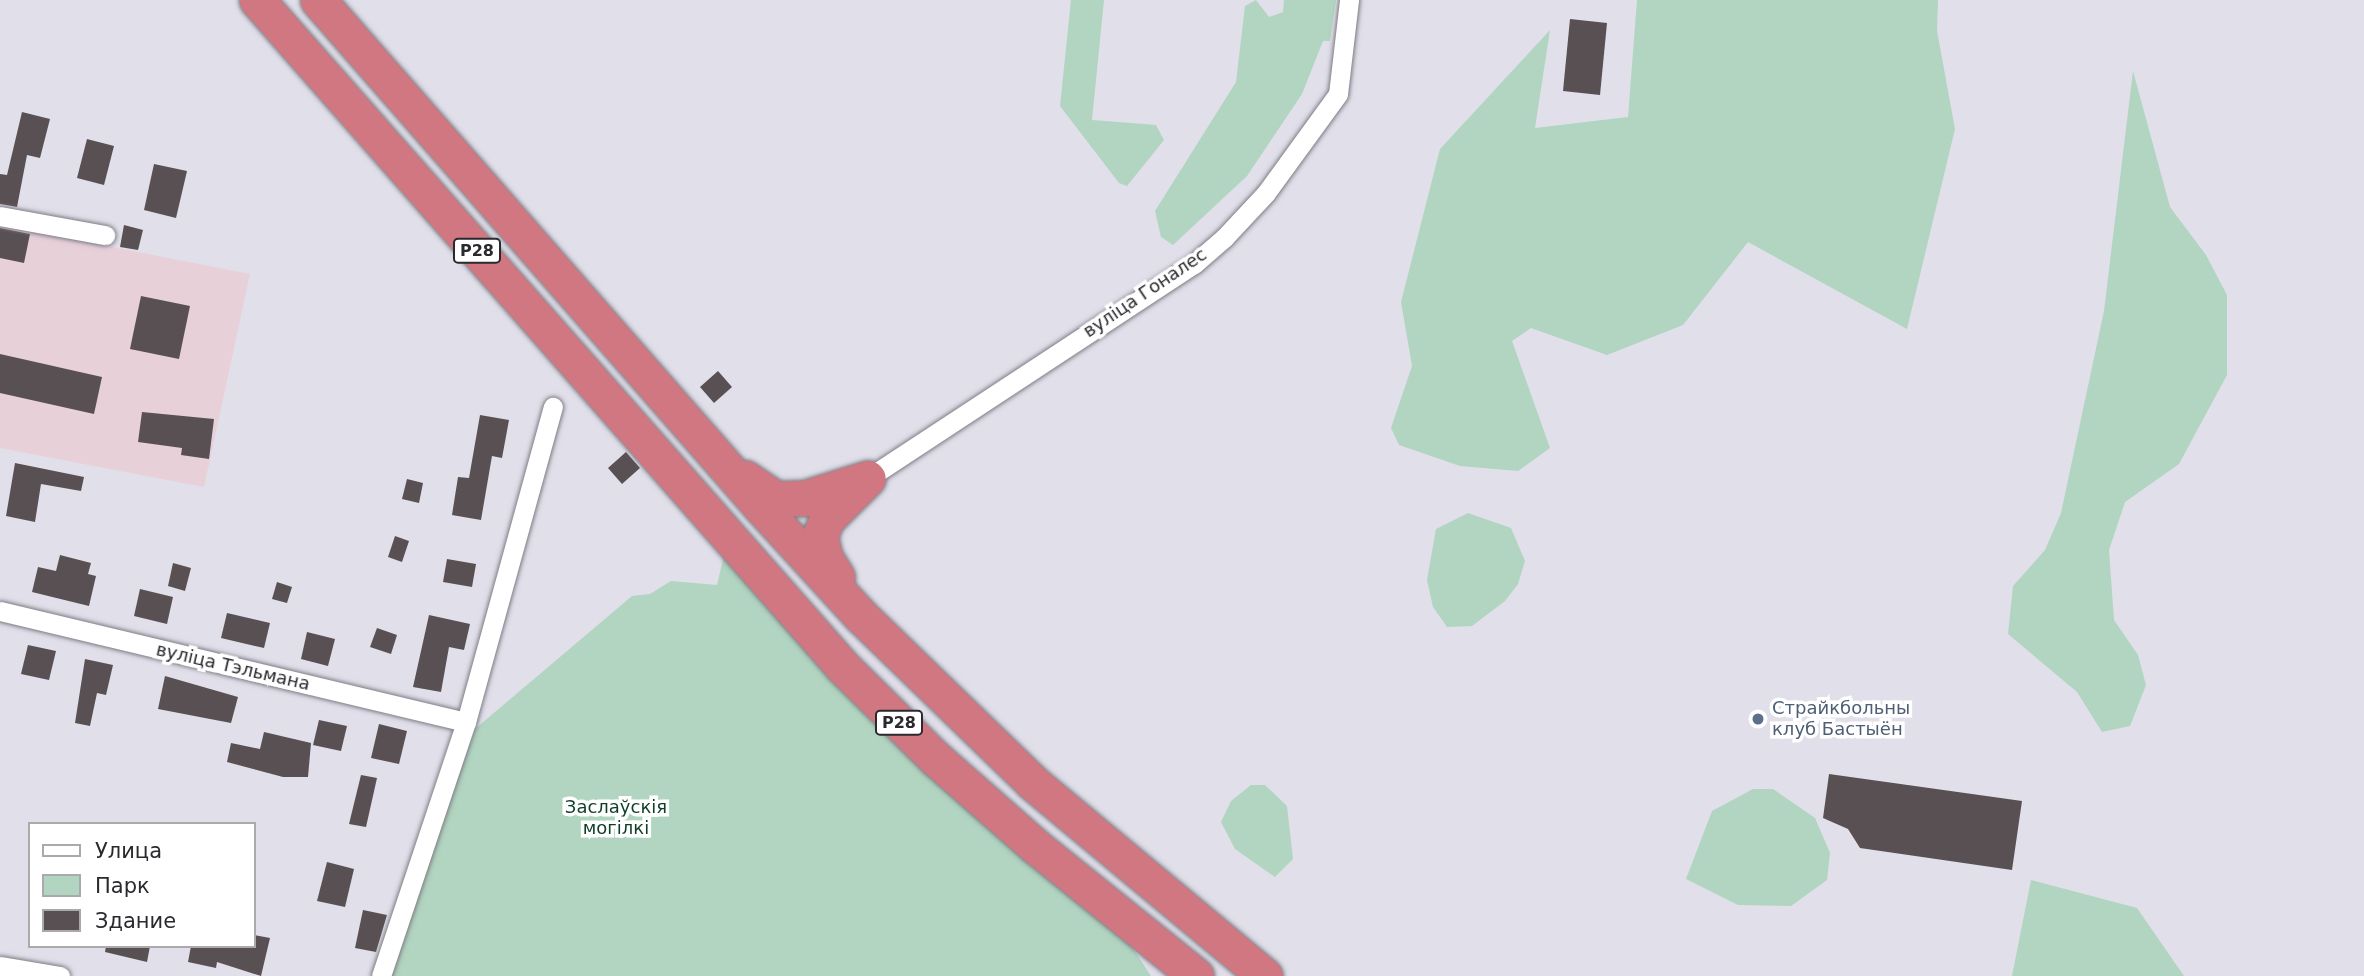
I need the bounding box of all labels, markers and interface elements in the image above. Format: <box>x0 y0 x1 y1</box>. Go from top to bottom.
road number: Р28 <box>452 238 502 264</box>
street label: вуліца Гоналес <box>1079 244 1211 342</box>
street label: вуліца Тэльмана <box>154 639 312 695</box>
place label: Страйкбольны клуб Бастыён <box>1772 698 1910 740</box>
road number: Р28 <box>874 710 923 736</box>
marker: Страйкбольны клуб Бастыён <box>1750 711 1766 727</box>
park label: Заслаўскія могілкі <box>565 797 667 840</box>
legend <box>28 822 256 948</box>
text: Улица <box>95 839 162 863</box>
text: Парк <box>95 874 150 898</box>
text: Здание <box>95 909 176 933</box>

